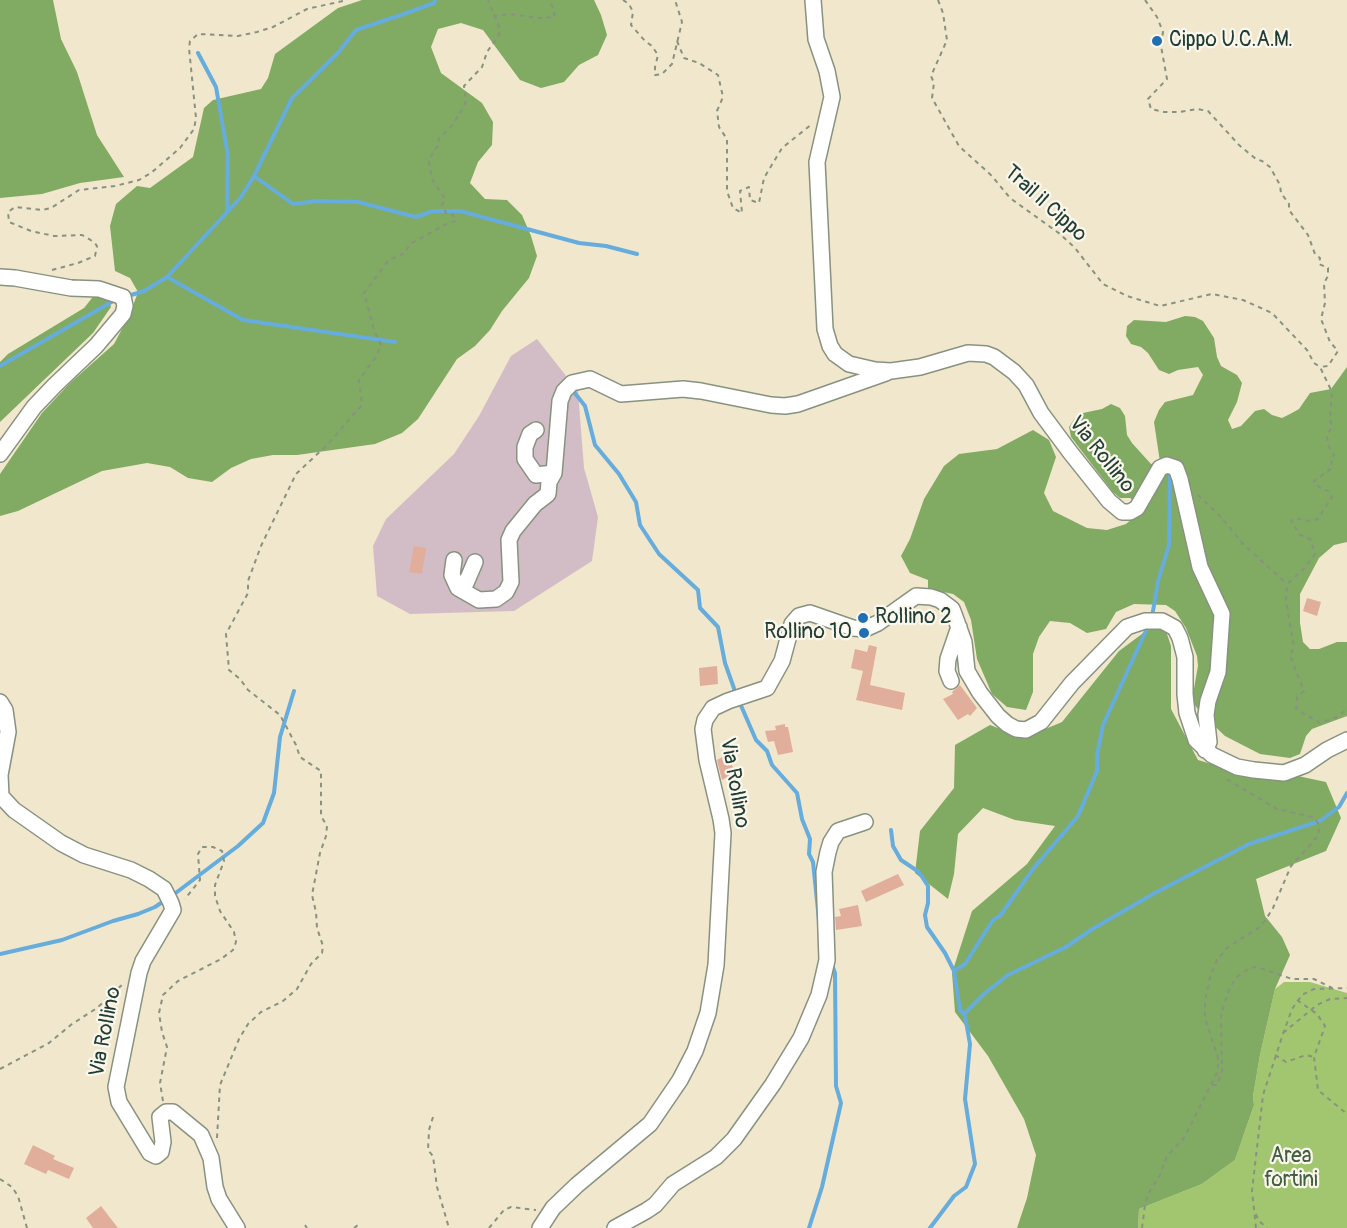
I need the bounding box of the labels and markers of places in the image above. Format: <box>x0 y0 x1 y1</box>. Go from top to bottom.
place label: Cippo U.C.A.M. <box>1169 28 1293 54</box>
marker: Cippo U.C.A.M. <box>1150 34 1164 48</box>
place label: Rollino 2 <box>875 605 952 631</box>
marker: Rollino 2 <box>856 611 870 625</box>
place label: Rollino 10 <box>764 620 852 646</box>
marker: Rollino 10 <box>857 626 871 640</box>

